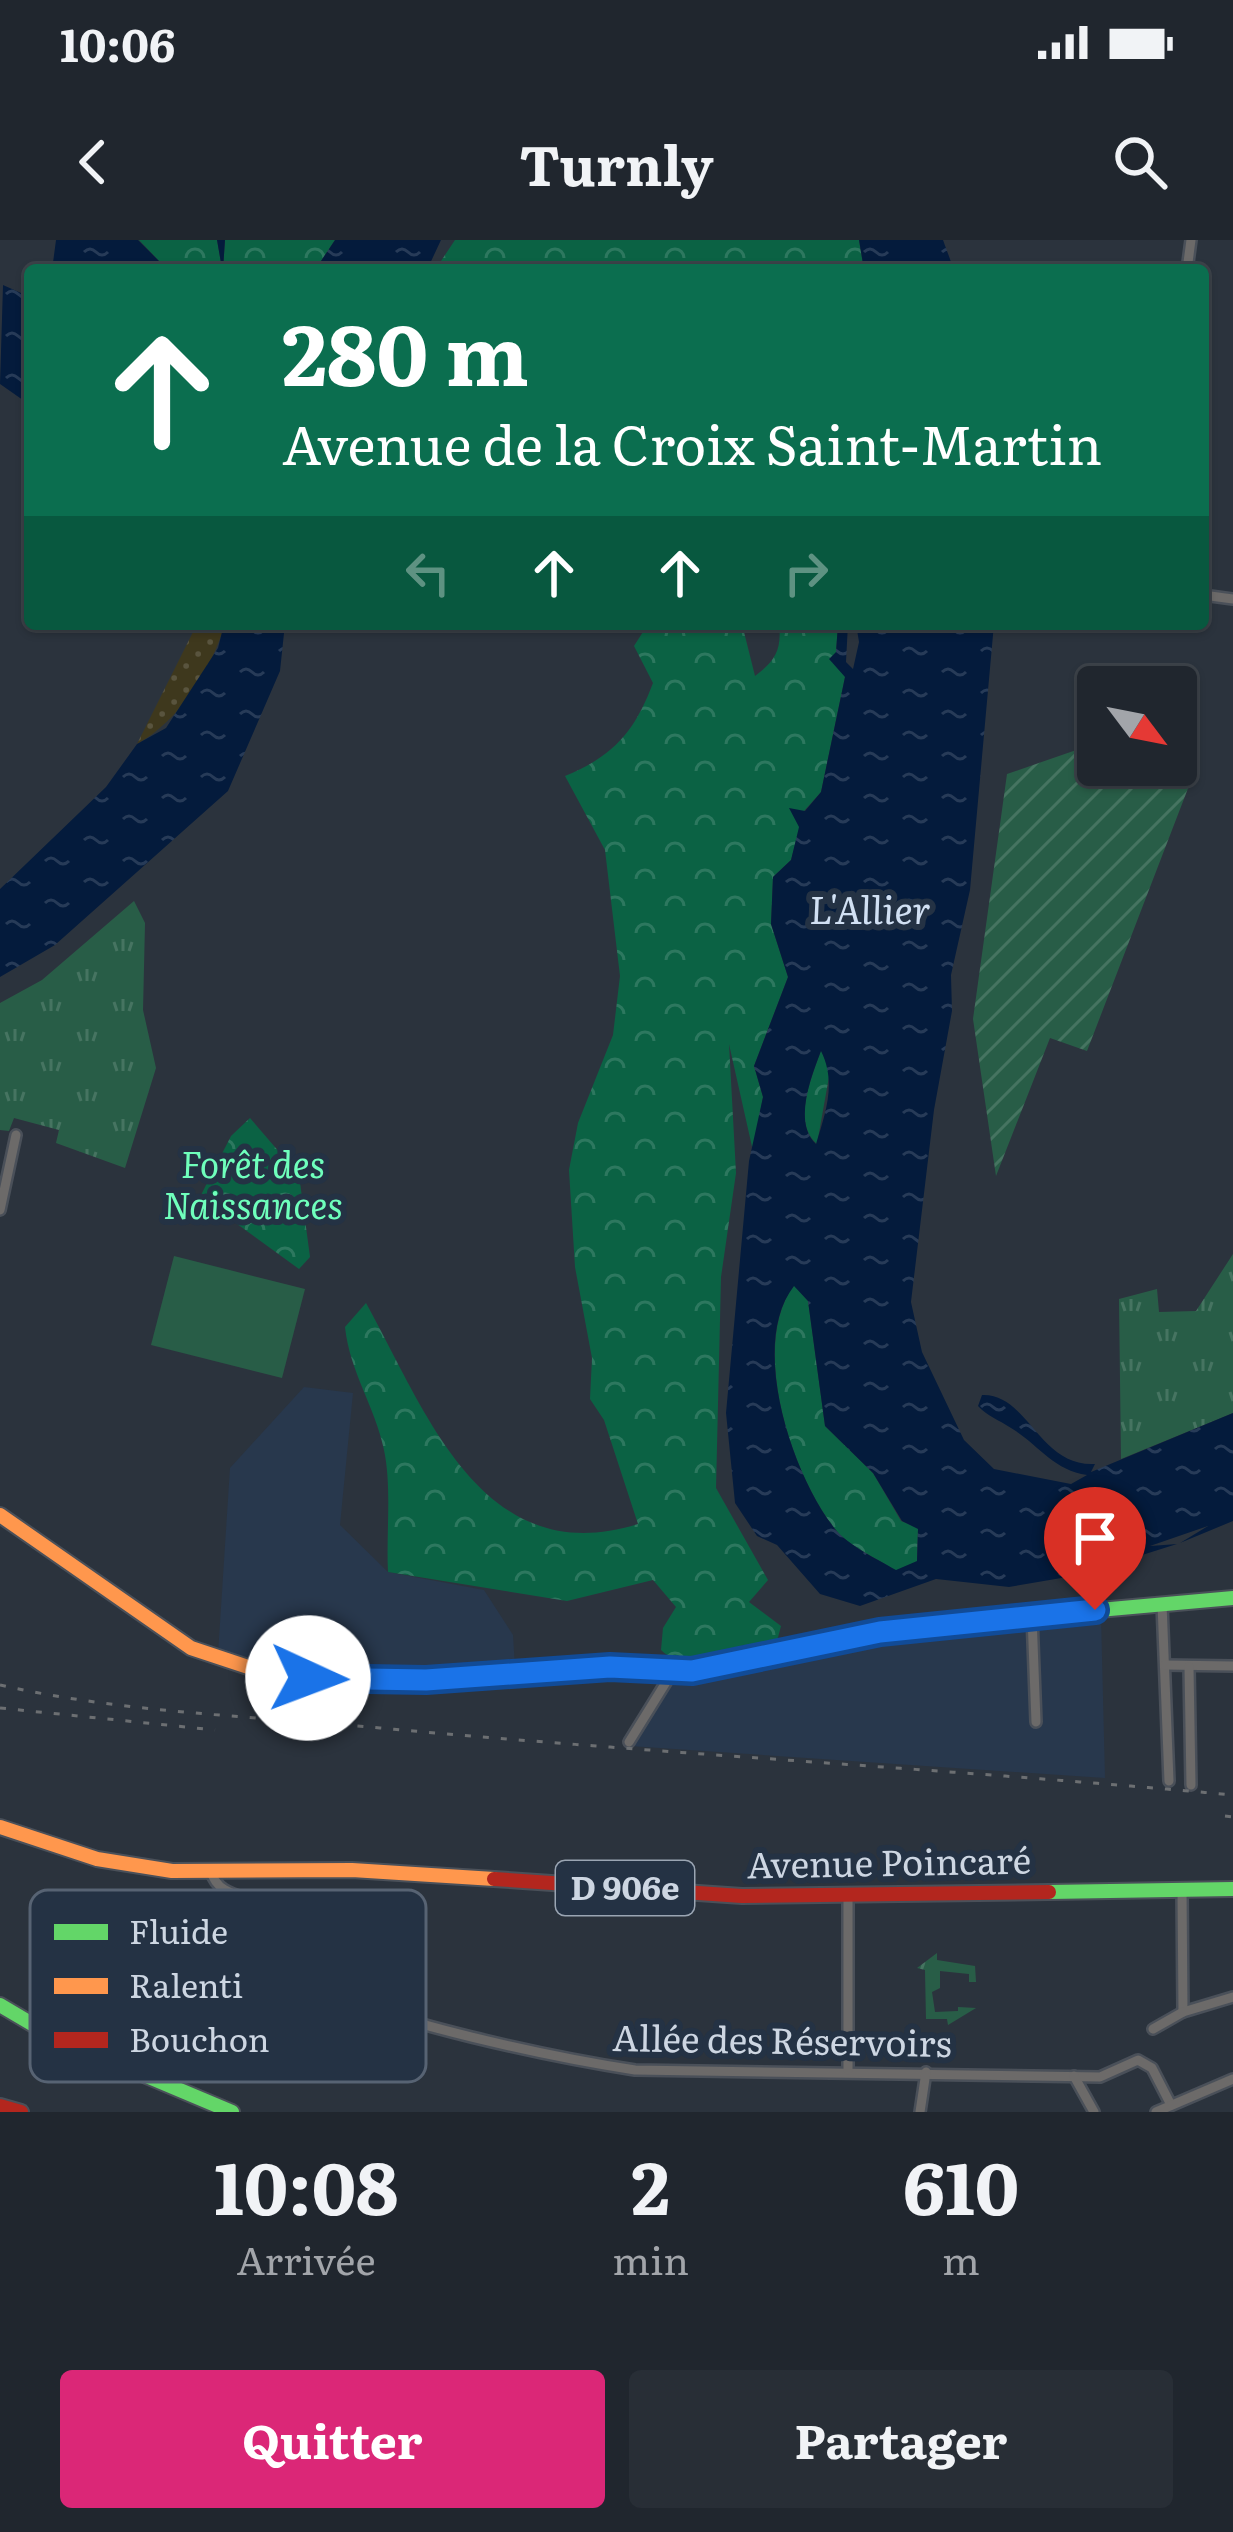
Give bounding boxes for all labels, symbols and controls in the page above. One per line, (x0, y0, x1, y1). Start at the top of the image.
text: 10:06 (60, 9, 175, 76)
text: Turnly (519, 122, 714, 203)
icon: back (60, 129, 126, 195)
icon: search (1107, 129, 1173, 195)
text: 280 m (282, 287, 529, 412)
icon: ahead (84, 312, 240, 468)
text: Avenue de la Croix Saint-Martin (282, 401, 1102, 482)
icon: left (395, 540, 461, 606)
icon: ahead (521, 540, 587, 606)
icon: ahead (647, 540, 713, 606)
icon: right (773, 540, 839, 606)
north arrow (1077, 666, 1197, 786)
map controls (1077, 666, 1197, 786)
water label: L'Allier (809, 878, 931, 936)
park label: Forêt des Naissances (163, 1136, 343, 1230)
pin (1044, 1487, 1146, 1610)
icon: arrive (1062, 1505, 1128, 1571)
position arrow (245, 1615, 371, 1741)
street label: Avenue Poincaré (746, 1832, 1032, 1889)
road number: D 906e (556, 1861, 694, 1915)
legend (30, 1890, 426, 2082)
text: Fluide (129, 1905, 228, 1954)
text: Ralenti (129, 1959, 243, 2008)
street label: Allée des Réservoirs (612, 2009, 952, 2068)
text: Bouchon (129, 2013, 270, 2062)
text: 10:08 (214, 2130, 398, 2237)
text: 2 (631, 2130, 670, 2237)
text: 610 (903, 2130, 1019, 2237)
text: Arrivée (237, 2229, 376, 2287)
text: min (612, 2229, 689, 2287)
text: m (942, 2229, 980, 2287)
button: Quitter (60, 2370, 605, 2508)
button: Partager (629, 2370, 1173, 2508)

